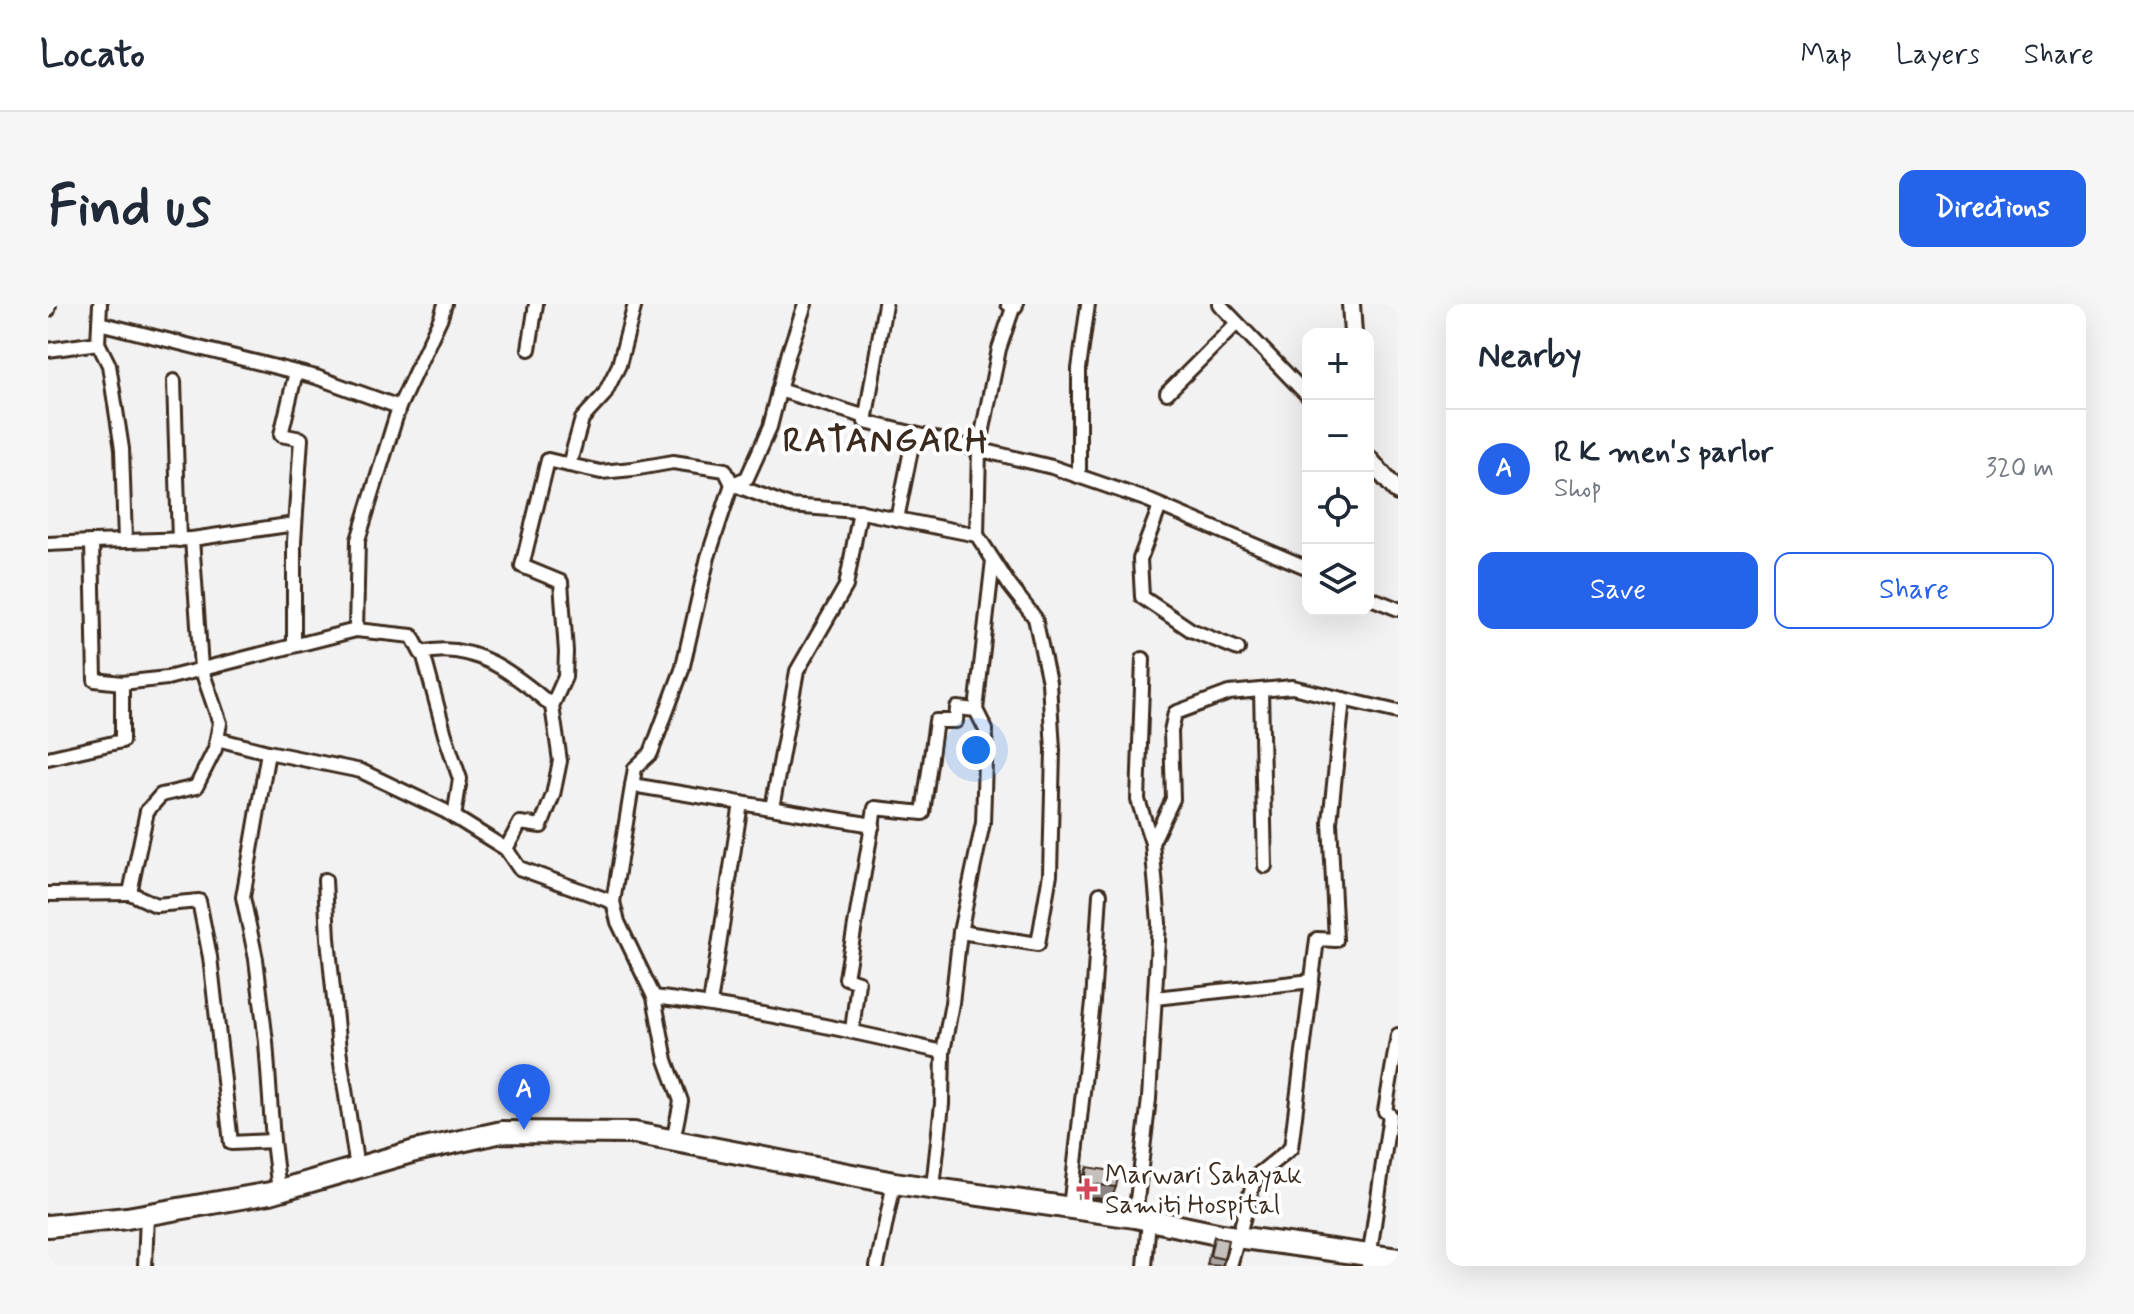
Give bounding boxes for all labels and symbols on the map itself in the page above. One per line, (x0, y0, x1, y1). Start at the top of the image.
district label: RATANGARH (783, 419, 989, 464)
your location (956, 730, 996, 770)
pin: A (498, 1064, 550, 1130)
place label: Marwari Sahayak Samiti Hospital (1105, 1159, 1302, 1223)
marker: Marwari Sahayak Samiti Hospital (1076, 1178, 1098, 1200)

